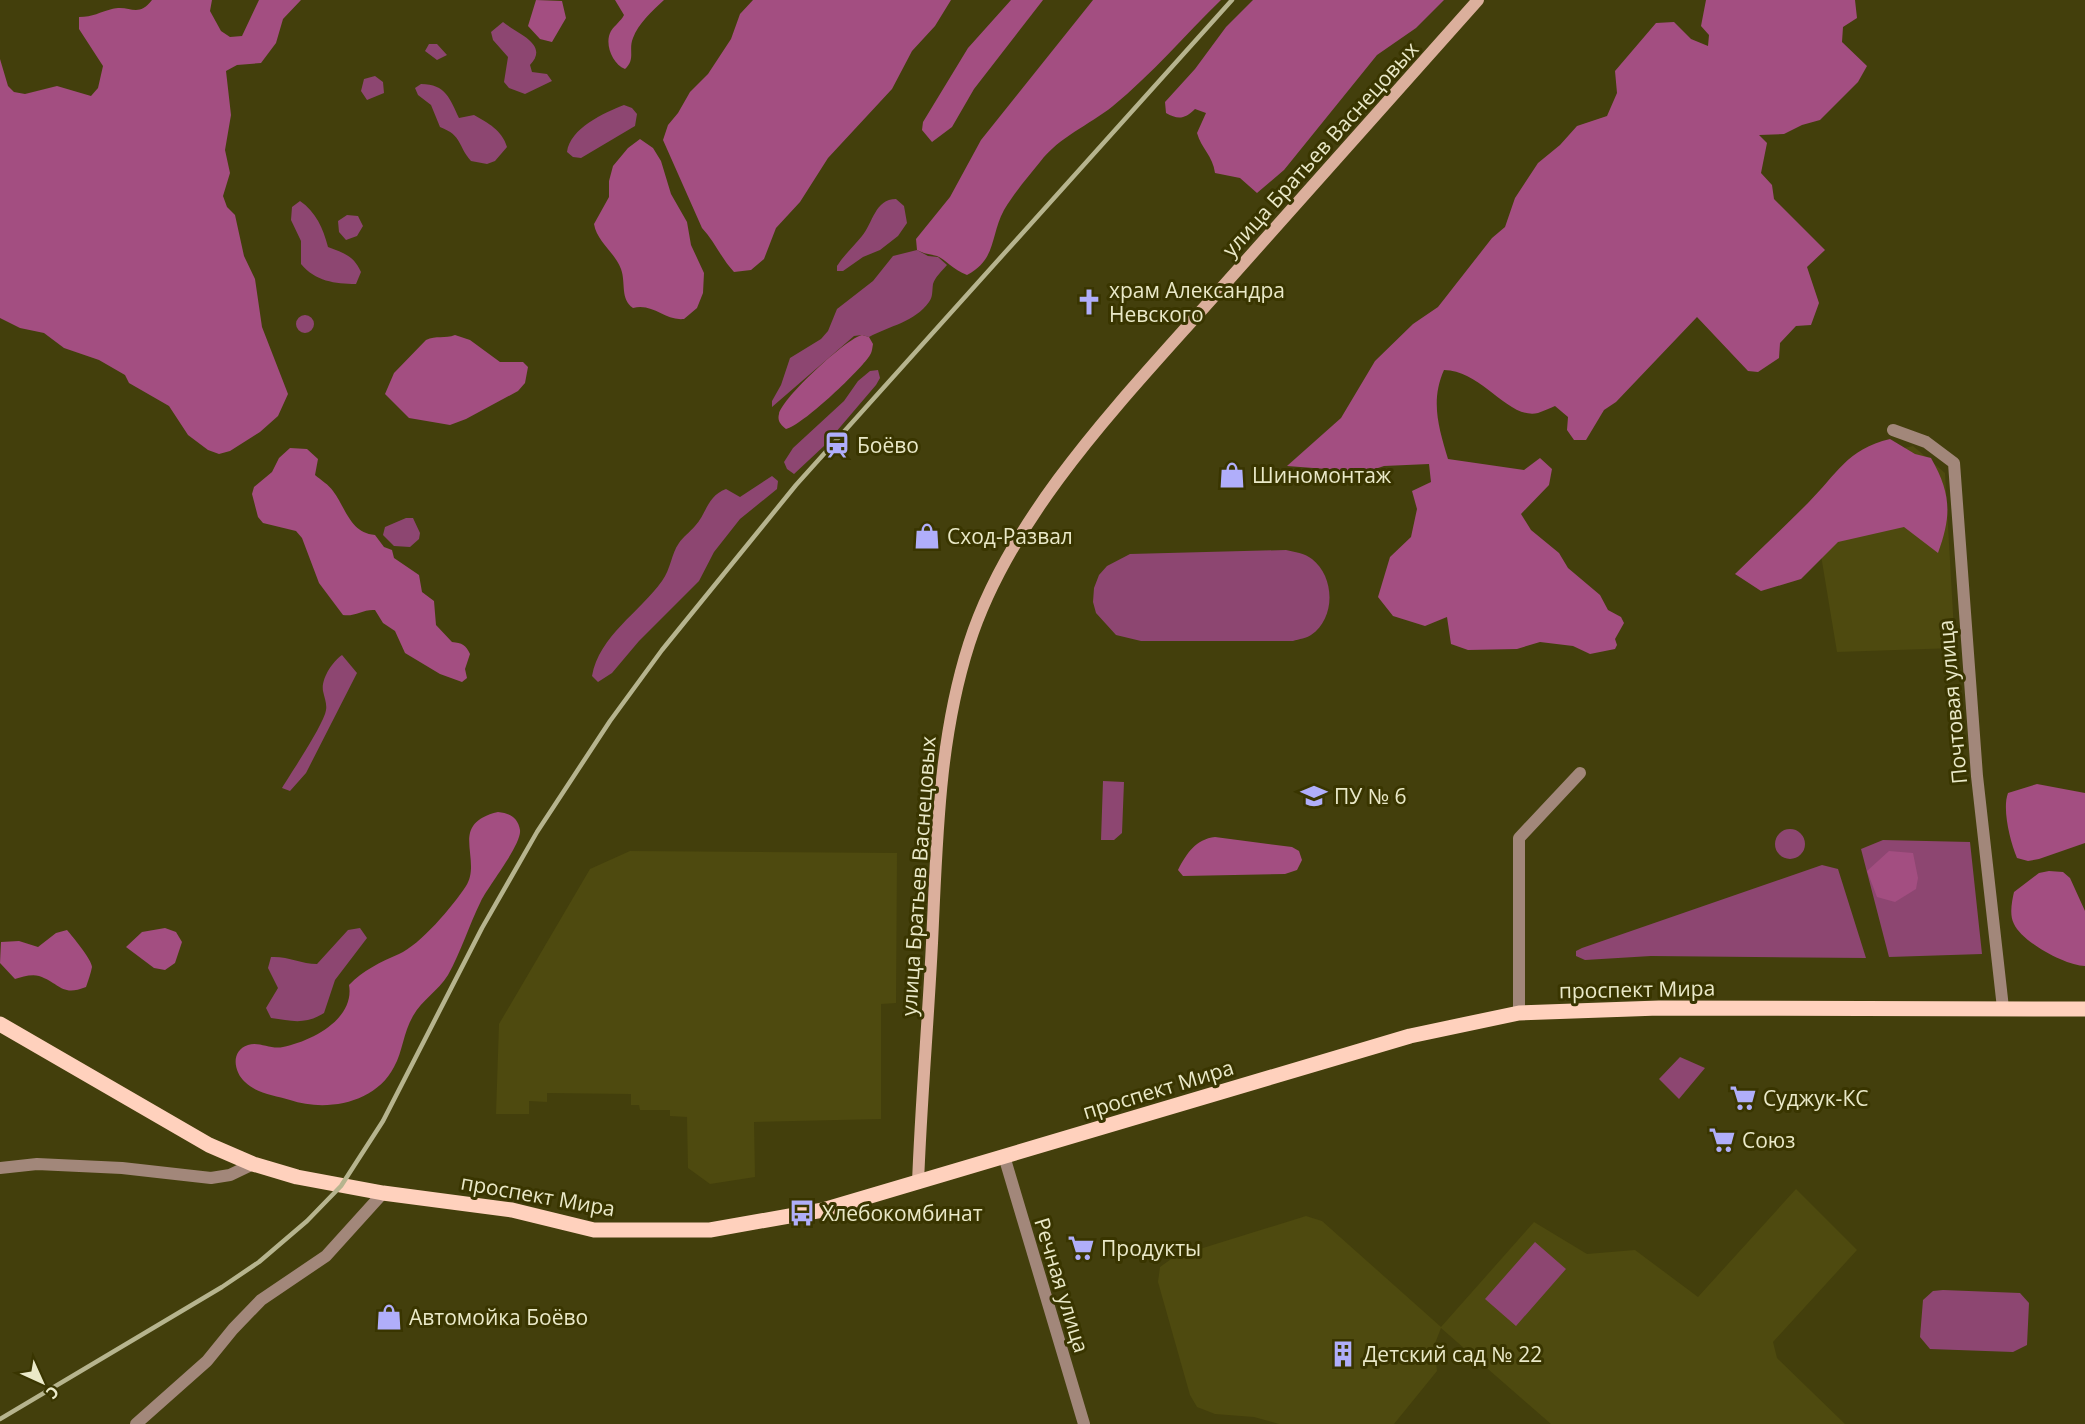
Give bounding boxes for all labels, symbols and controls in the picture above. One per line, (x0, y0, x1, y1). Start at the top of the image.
street label: улица Братьев Васнецовых (1216, 35, 1424, 263)
place label: храм Александра Невского (1109, 276, 1285, 328)
church icon: храм Александра Невского (1074, 287, 1104, 317)
station icon: Боёво (822, 430, 852, 460)
place label: Боёво (857, 431, 919, 459)
shop icon: Шиномонтаж (1217, 460, 1247, 490)
place label: Шиномонтаж (1252, 461, 1392, 489)
shop icon: Сход-Развал (912, 521, 942, 551)
place label: Сход-Развал (947, 522, 1073, 550)
street label: Почтовая улица (1931, 619, 1973, 785)
street label: улица Братьев Васнецовых (894, 735, 942, 1017)
school or university icon: ПУ № 6 (1299, 781, 1329, 811)
place label: ПУ № 6 (1334, 782, 1407, 810)
street label: проспект Мира (1559, 974, 1715, 1004)
street label: проспект Мира (1079, 1053, 1237, 1125)
supermarket icon: Суджук-КС (1728, 1083, 1758, 1113)
place label: Суджук-КС (1763, 1084, 1868, 1112)
supermarket icon: Союз (1707, 1125, 1737, 1155)
place label: Союз (1742, 1126, 1795, 1154)
street label: проспект Мира (459, 1168, 617, 1222)
bus stop icon: Хлебокомбинат (787, 1198, 817, 1228)
place label: Хлебокомбинат (822, 1199, 983, 1227)
street label: Речная улица (1028, 1214, 1096, 1356)
supermarket icon: Продукты (1066, 1233, 1096, 1263)
place label: Продукты (1101, 1234, 1201, 1262)
shop icon: Автомойка Боёво (374, 1302, 404, 1332)
place label: Автомойка Боёво (409, 1303, 588, 1331)
building icon: Детский сад № 22 (1328, 1339, 1358, 1369)
place label: Детский сад № 22 (1363, 1340, 1542, 1368)
north arrow (12, 1352, 72, 1412)
text: С (41, 1381, 64, 1404)

